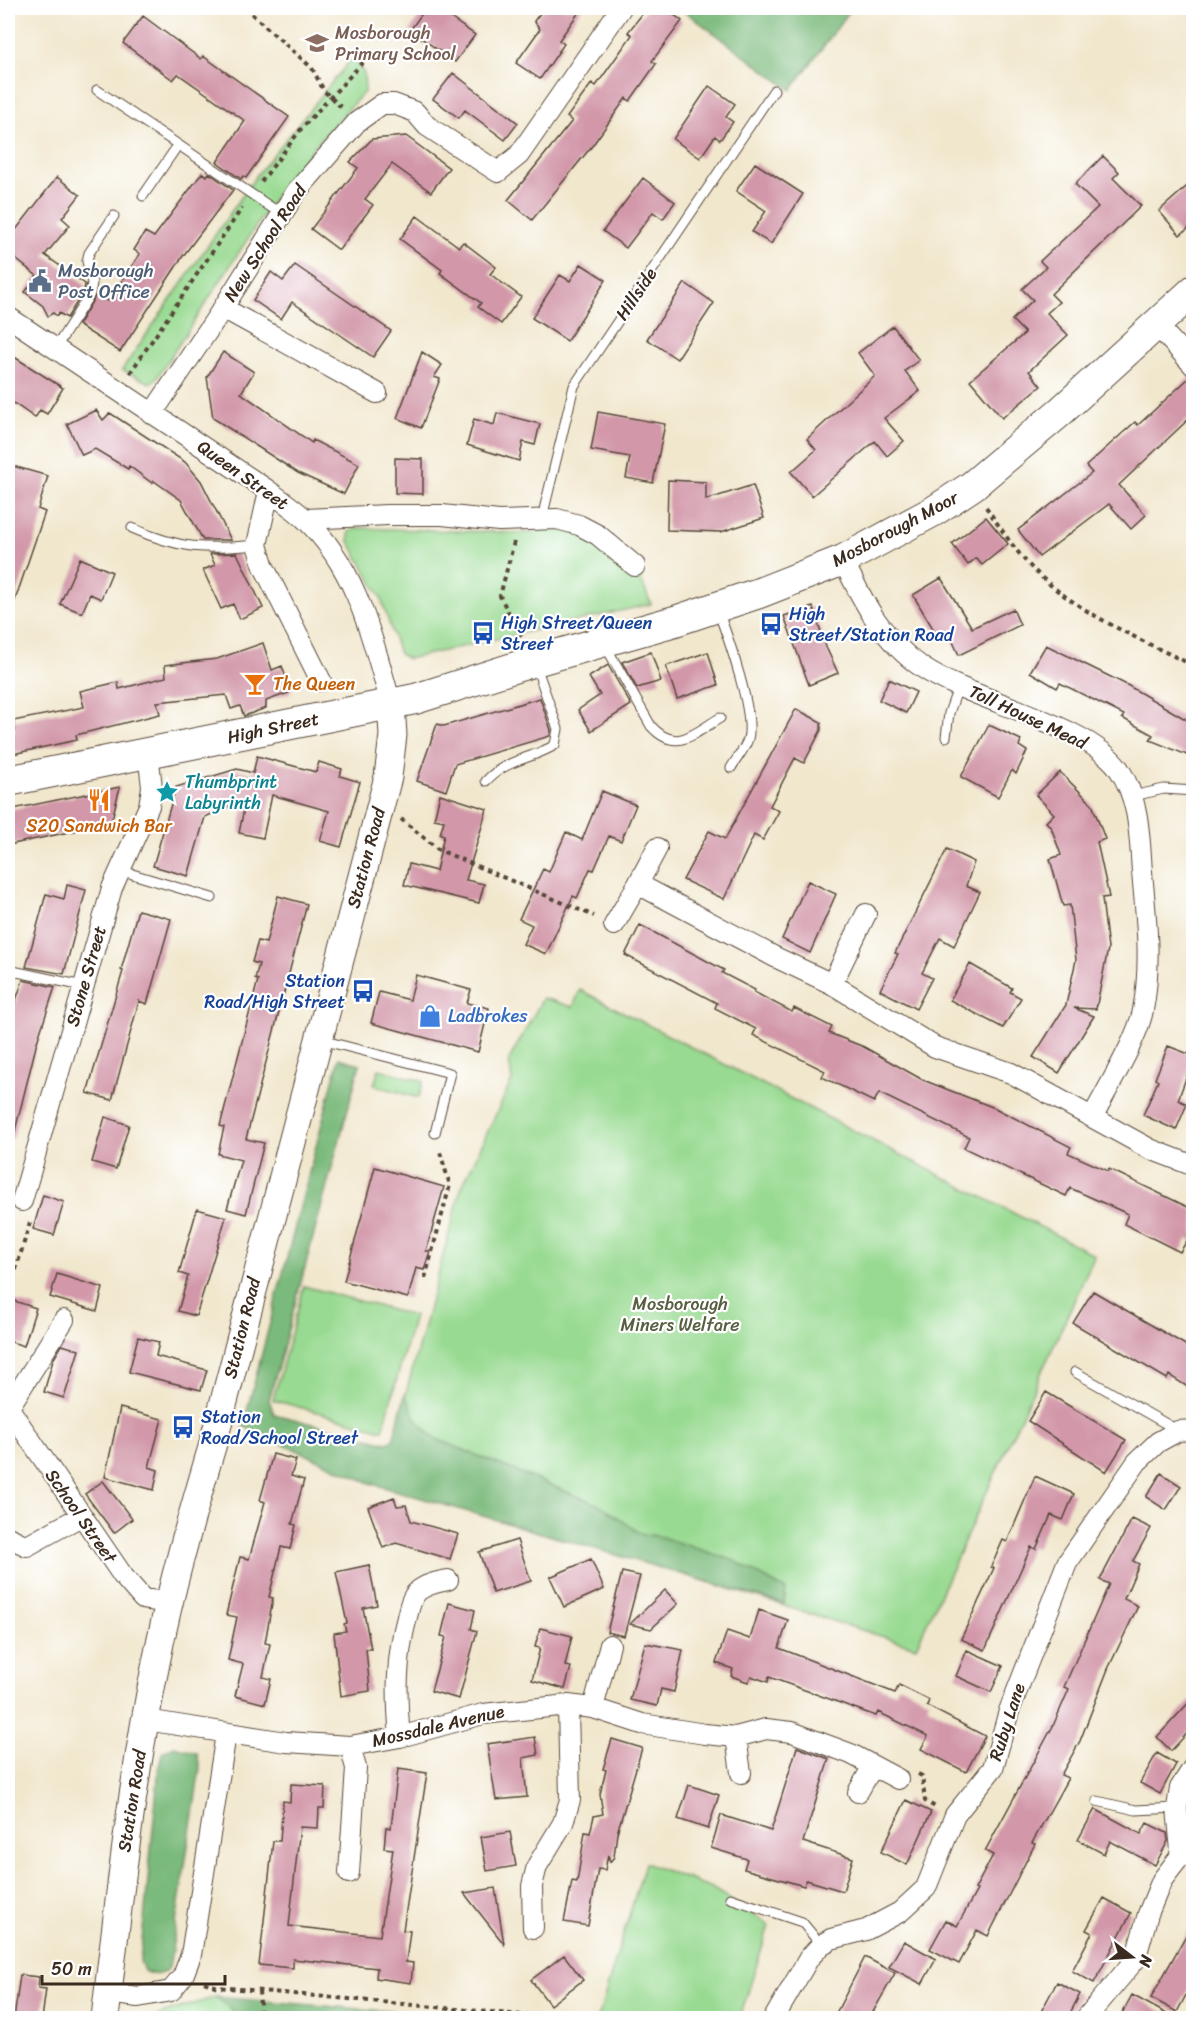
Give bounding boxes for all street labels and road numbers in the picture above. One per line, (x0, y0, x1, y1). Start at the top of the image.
street label: New School Road (215, 176, 316, 308)
street label: Hillside (606, 261, 666, 327)
street label: Queen Street (190, 431, 296, 519)
street label: Mosborough Moor (826, 481, 966, 576)
street label: Toll House Mead (963, 676, 1094, 759)
street label: High Street (224, 703, 322, 753)
street label: Station Road (337, 803, 395, 912)
street label: Stone Street (56, 922, 116, 1030)
street label: Station Road (214, 1273, 270, 1382)
street label: School Street (36, 1462, 126, 1571)
street label: Ruby Lane (979, 1679, 1035, 1765)
street label: Mossdale Avenue (369, 1695, 508, 1757)
street label: Station Road (108, 1746, 156, 1854)

